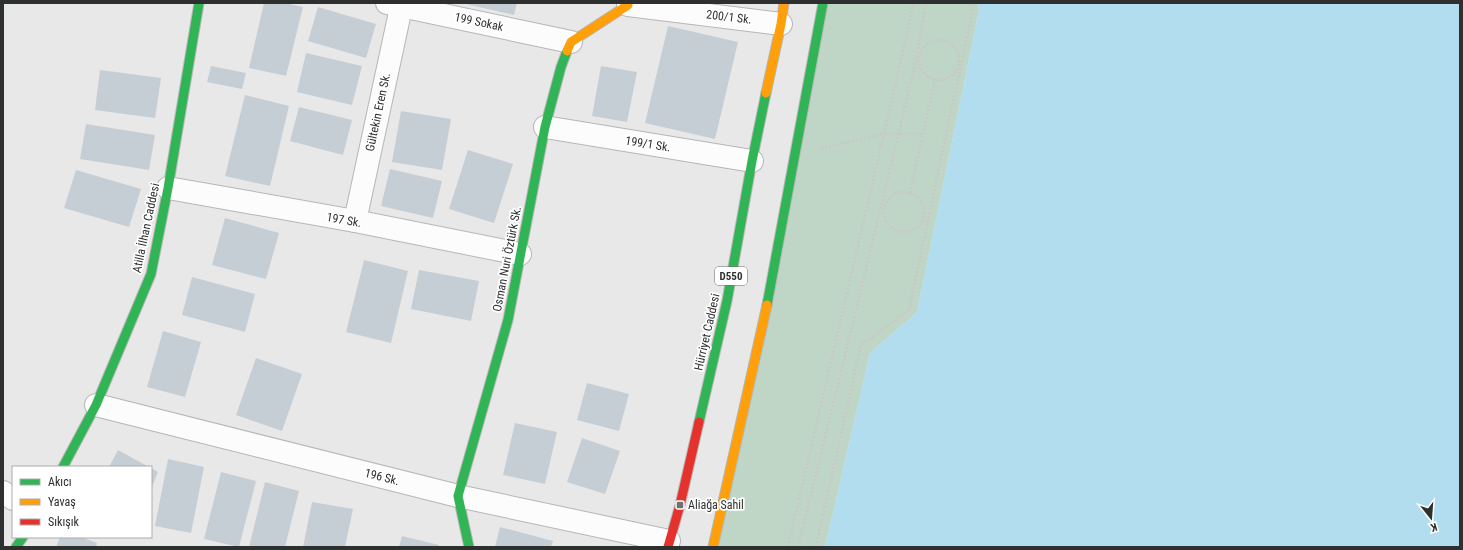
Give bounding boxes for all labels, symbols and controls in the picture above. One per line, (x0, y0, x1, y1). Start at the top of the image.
street label: 200/1 Sk. (705, 7, 753, 27)
street label: 199 Sokak (453, 10, 505, 34)
street label: Gültekin Eren Sk. (363, 71, 393, 153)
street label: 199/1 Sk. (624, 134, 672, 154)
street label: Atilla İlhan Caddesi (129, 182, 162, 274)
street label: Osman Nuri Öztürk Sk. (489, 205, 524, 313)
street label: 197 Sk. (325, 210, 363, 230)
road number: D550 (715, 267, 747, 285)
street label: Hürriyet Caddesi (691, 292, 723, 372)
legend (12, 466, 152, 538)
street label: 196 Sk. (363, 466, 401, 488)
text: Akıcı (48, 475, 72, 489)
text: Yavaş (48, 495, 76, 509)
place label: Aliağa Sahil (688, 498, 744, 512)
north arrow (1411, 498, 1451, 538)
marker: Aliağa Sahil (675, 500, 685, 510)
text: Sıkışık (48, 515, 80, 529)
text: K (1428, 520, 1439, 534)

